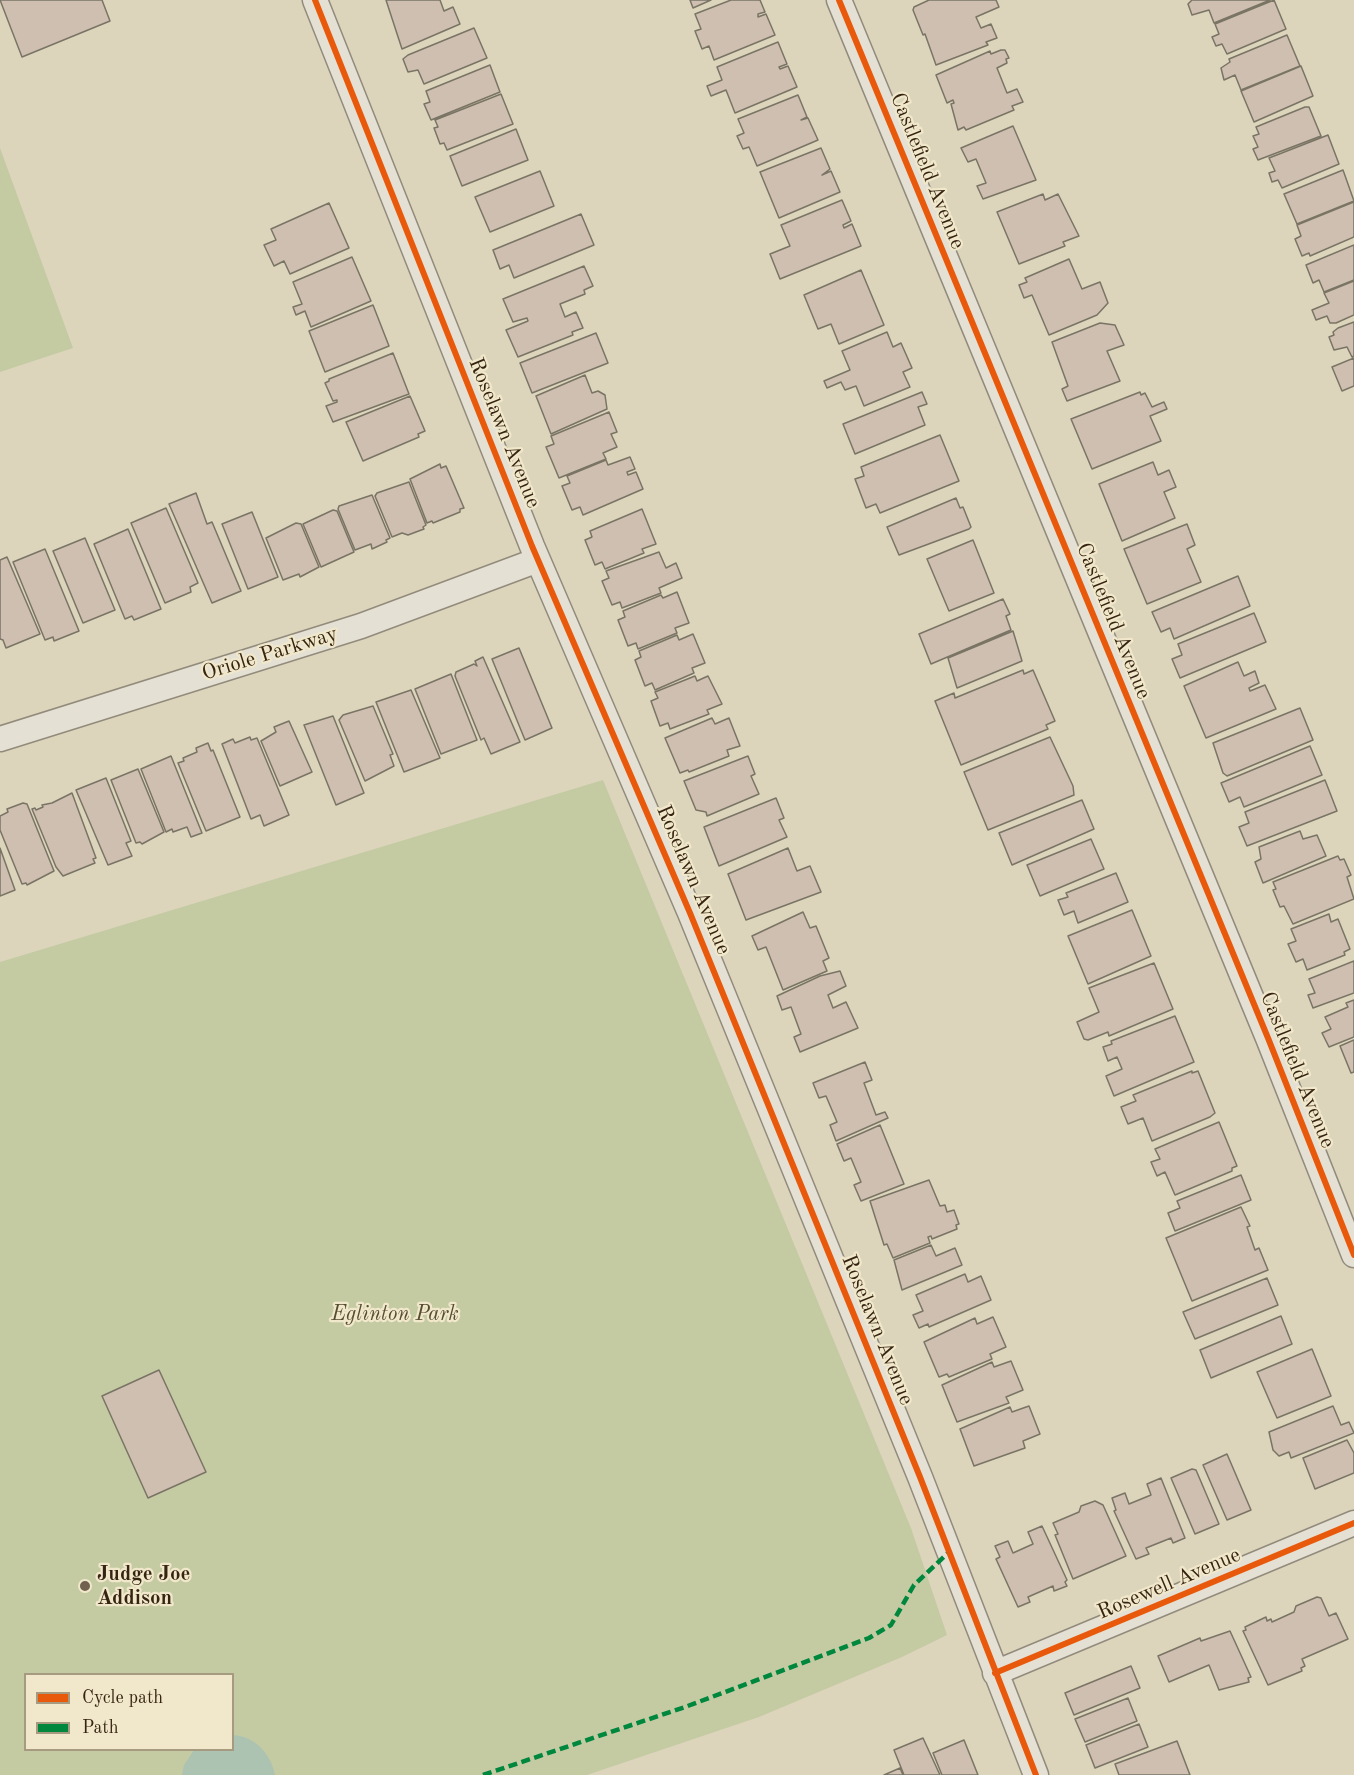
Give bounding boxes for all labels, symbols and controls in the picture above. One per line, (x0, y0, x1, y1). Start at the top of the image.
street label: Castlefield Avenue (884, 89, 970, 253)
street label: Roselawn Avenue (462, 354, 546, 512)
street label: Castlefield Avenue (1070, 539, 1156, 703)
street label: Oriole Parkway (199, 621, 341, 687)
street label: Roselawn Avenue (650, 801, 736, 959)
street label: Castlefield Avenue (1254, 988, 1340, 1152)
street label: Roselawn Avenue (835, 1251, 919, 1409)
park label: Eglinton Park (331, 1301, 459, 1327)
street label: Rosewell Avenue (1094, 1542, 1244, 1626)
place label: Judge Joe Addison (97, 1561, 190, 1611)
marker: Judge Joe Addison (78, 1579, 92, 1593)
legend (24, 1673, 234, 1751)
text: Cycle path (82, 1689, 163, 1707)
text: Path (82, 1719, 118, 1737)

